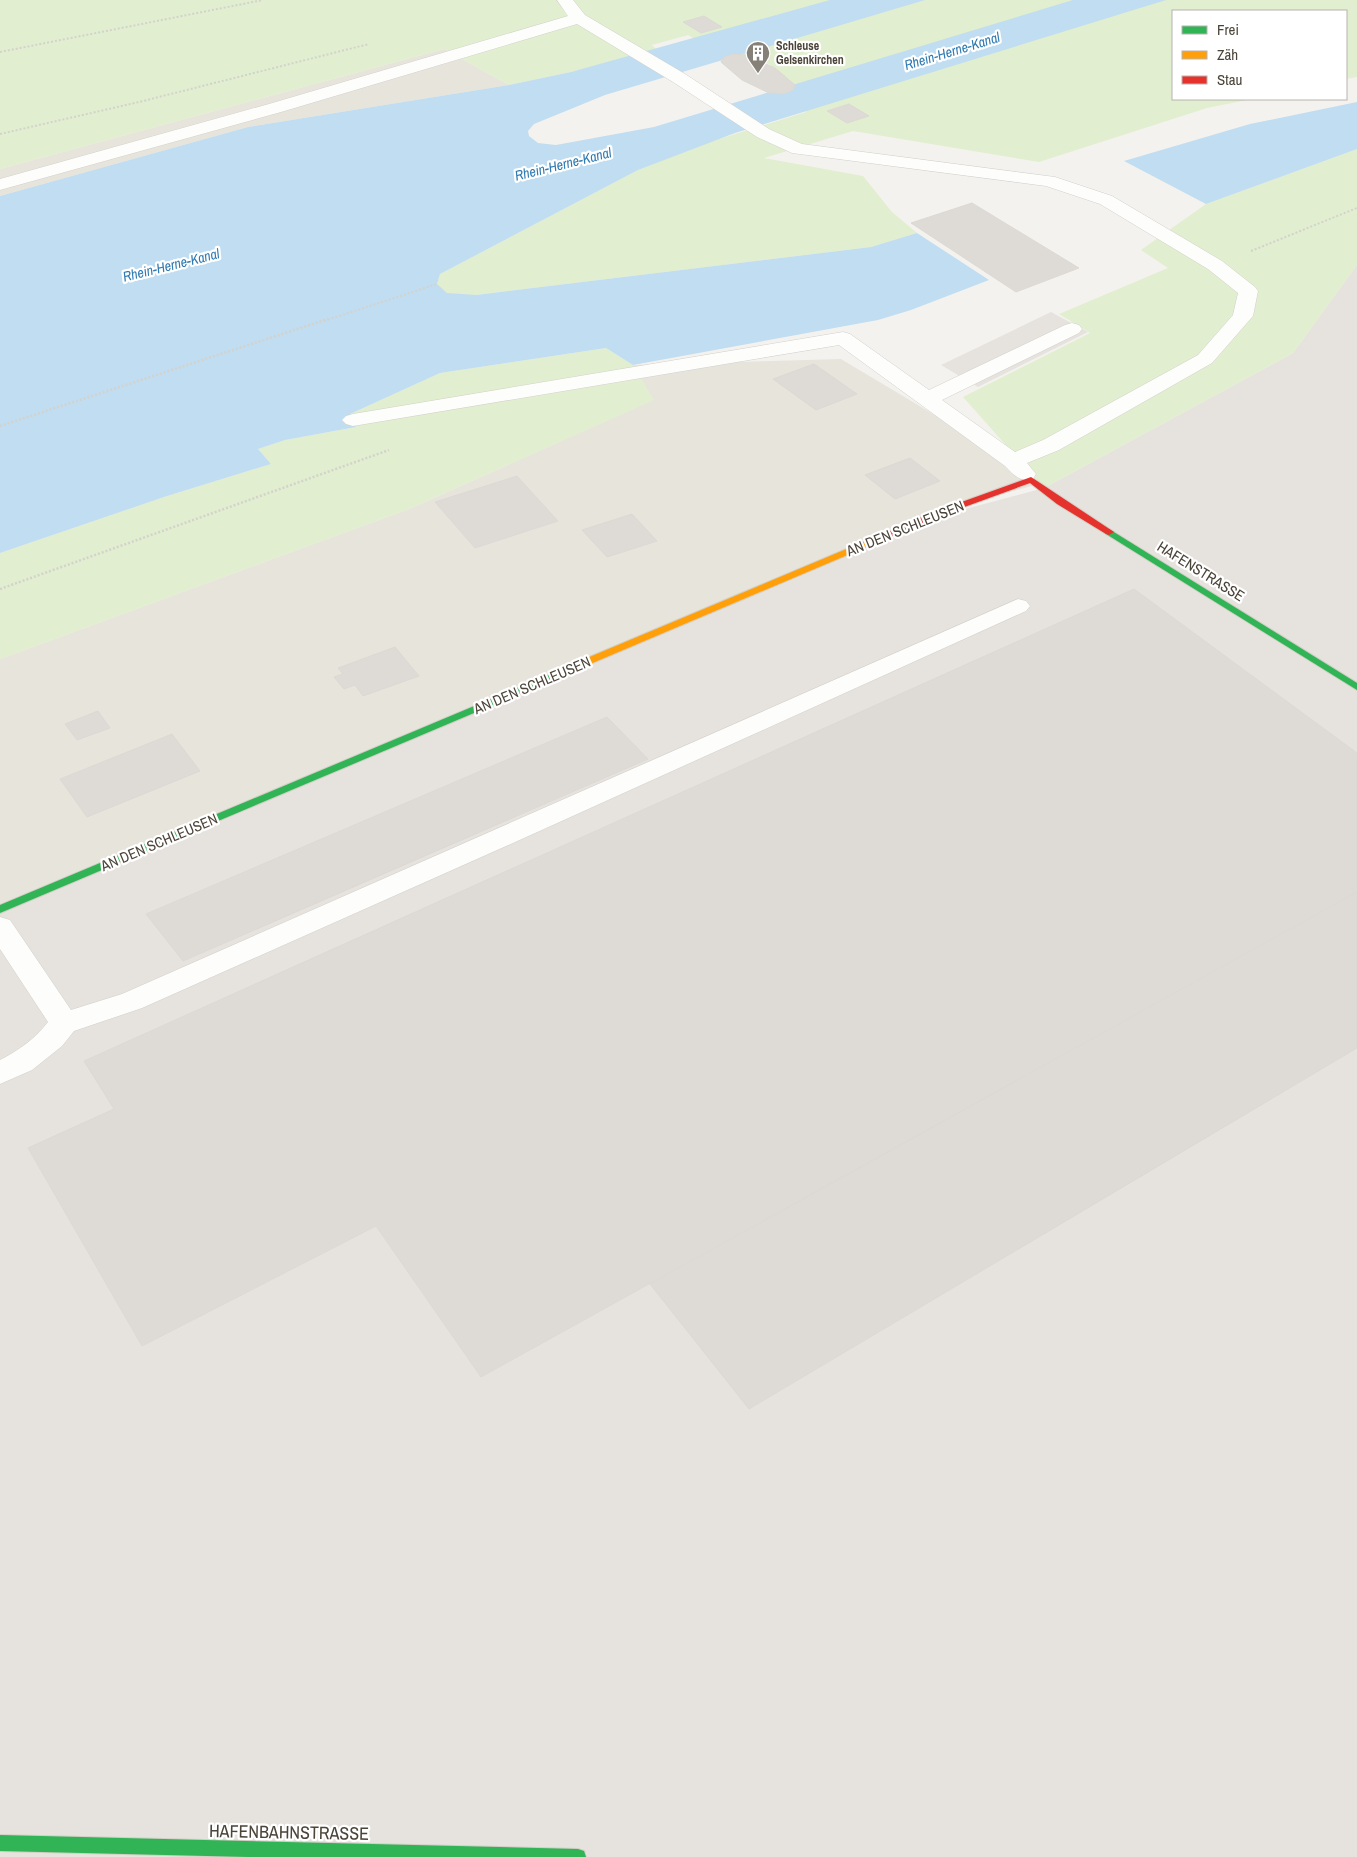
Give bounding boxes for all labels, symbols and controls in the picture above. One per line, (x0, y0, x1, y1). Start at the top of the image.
legend (1172, 10, 1347, 100)
text: Frei (1217, 19, 1239, 40)
water label: Rhein-Herne-Kanal (902, 28, 1002, 74)
place label: Schleuse Gelsenkirchen (776, 38, 844, 68)
building icon: Schleuse Gelsenkirchen (745, 40, 771, 74)
text: Zäh (1217, 44, 1238, 65)
text: Stau (1217, 69, 1242, 90)
water label: Rhein-Herne-Kanal (513, 143, 614, 185)
water label: Rhein-Herne-Kanal (121, 244, 222, 286)
street label: AN DEN SCHLEUSEN (842, 495, 967, 562)
street label: HAFENSTRASSE (1153, 536, 1249, 606)
street label: AN DEN SCHLEUSEN (469, 651, 594, 719)
street label: AN DEN SCHLEUSEN (96, 808, 221, 876)
street label: HAFENBAHNSTRASSE (209, 1818, 369, 1846)

